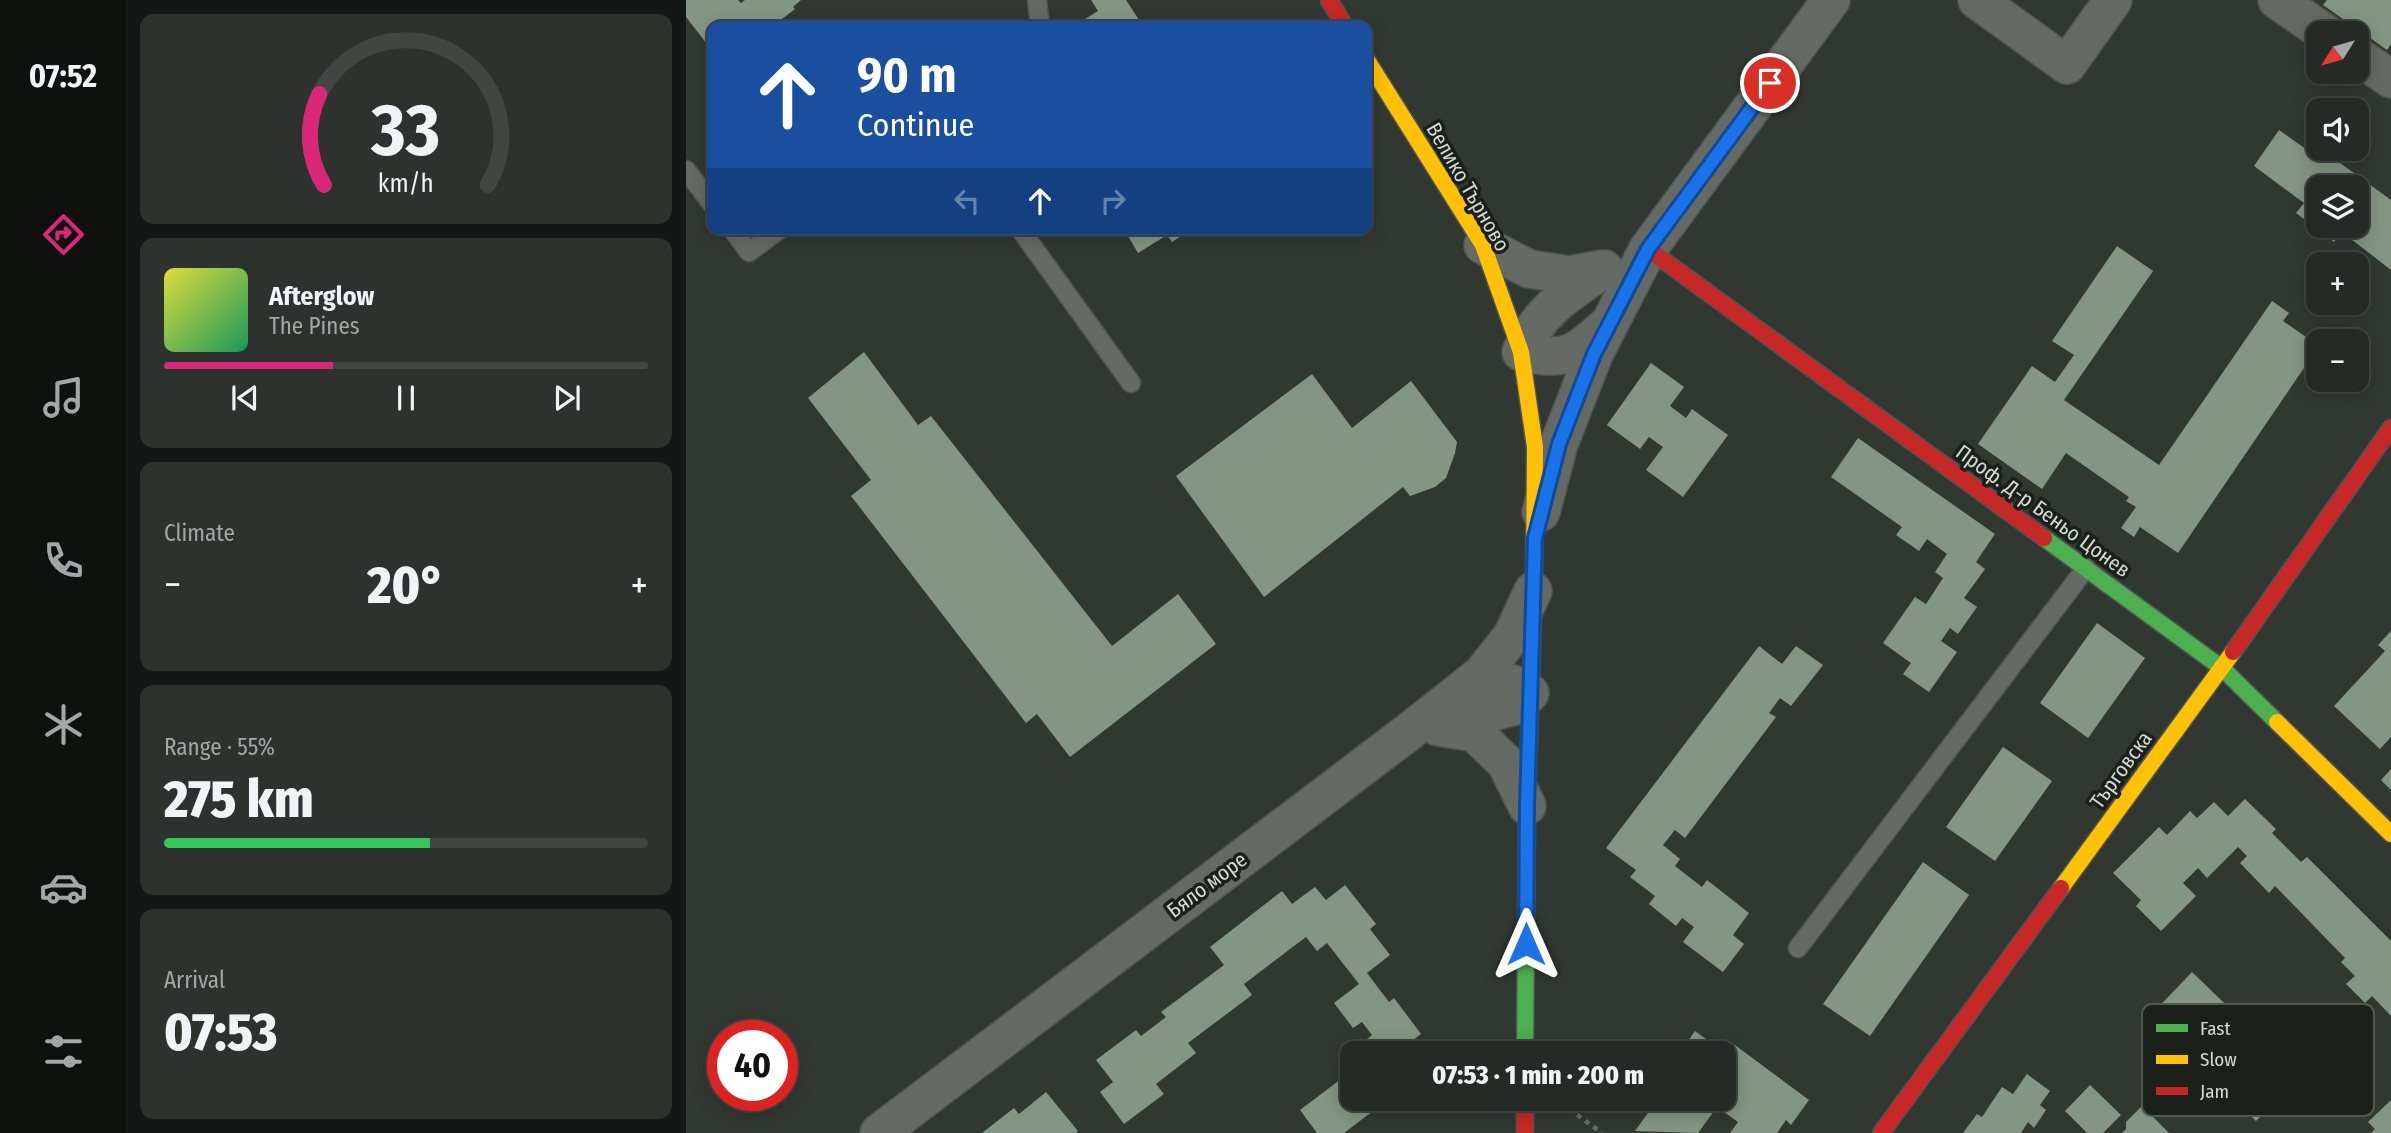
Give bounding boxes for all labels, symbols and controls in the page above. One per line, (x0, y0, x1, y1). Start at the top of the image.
north arrow (2306, 21, 2370, 84)
map controls (2306, 21, 2369, 392)
text: 90 m (857, 46, 957, 105)
icon: ahead (742, 49, 833, 140)
pin (1740, 53, 1800, 113)
text: 07:52 (29, 57, 97, 95)
icon: arrive (1751, 64, 1789, 102)
text: 33 (371, 87, 440, 174)
button: sound (2306, 98, 2369, 161)
text: Continue (857, 106, 974, 144)
street label: Велико Търново (1421, 118, 1515, 256)
text: km/h (378, 169, 434, 199)
button: layers (2306, 175, 2369, 238)
icon: left (948, 182, 986, 220)
icon: ahead (1021, 182, 1059, 220)
icon: right (1094, 182, 1132, 220)
icon: directions (39, 210, 88, 259)
button: + (2306, 252, 2369, 315)
text: Afterglow (269, 281, 374, 312)
text: The Pines (269, 312, 360, 340)
button: − (2306, 329, 2369, 392)
icon: music (39, 373, 88, 422)
icon: previous (226, 379, 264, 417)
icon: pause (387, 379, 425, 417)
icon: next (548, 379, 586, 417)
street label: Проф. Д-р Беньо Цонев (1951, 439, 2135, 583)
text: Climate (164, 519, 235, 547)
icon: phone (39, 536, 88, 585)
text: 20° (367, 554, 445, 617)
text: − (164, 562, 181, 608)
text: + (631, 562, 648, 608)
icon: climate (39, 700, 88, 749)
street label: Търговска (2084, 726, 2158, 814)
text: Range · 55% (164, 733, 275, 761)
text: 275 km (164, 768, 313, 831)
street label: Бяло море (1162, 846, 1252, 924)
icon: car (39, 863, 88, 912)
position arrow (1489, 907, 1563, 981)
text: Arrival (164, 966, 225, 994)
text: 07:53 (164, 1001, 277, 1064)
legend (2142, 1004, 2374, 1116)
text: Fast (2200, 1017, 2231, 1040)
speed limit sign: 40 (707, 1020, 798, 1111)
icon: filters (39, 1027, 88, 1076)
text: Slow (2200, 1048, 2237, 1071)
text: 07:53 · 1 min · 200 m (1432, 1060, 1644, 1091)
text: Jam (2200, 1080, 2229, 1103)

